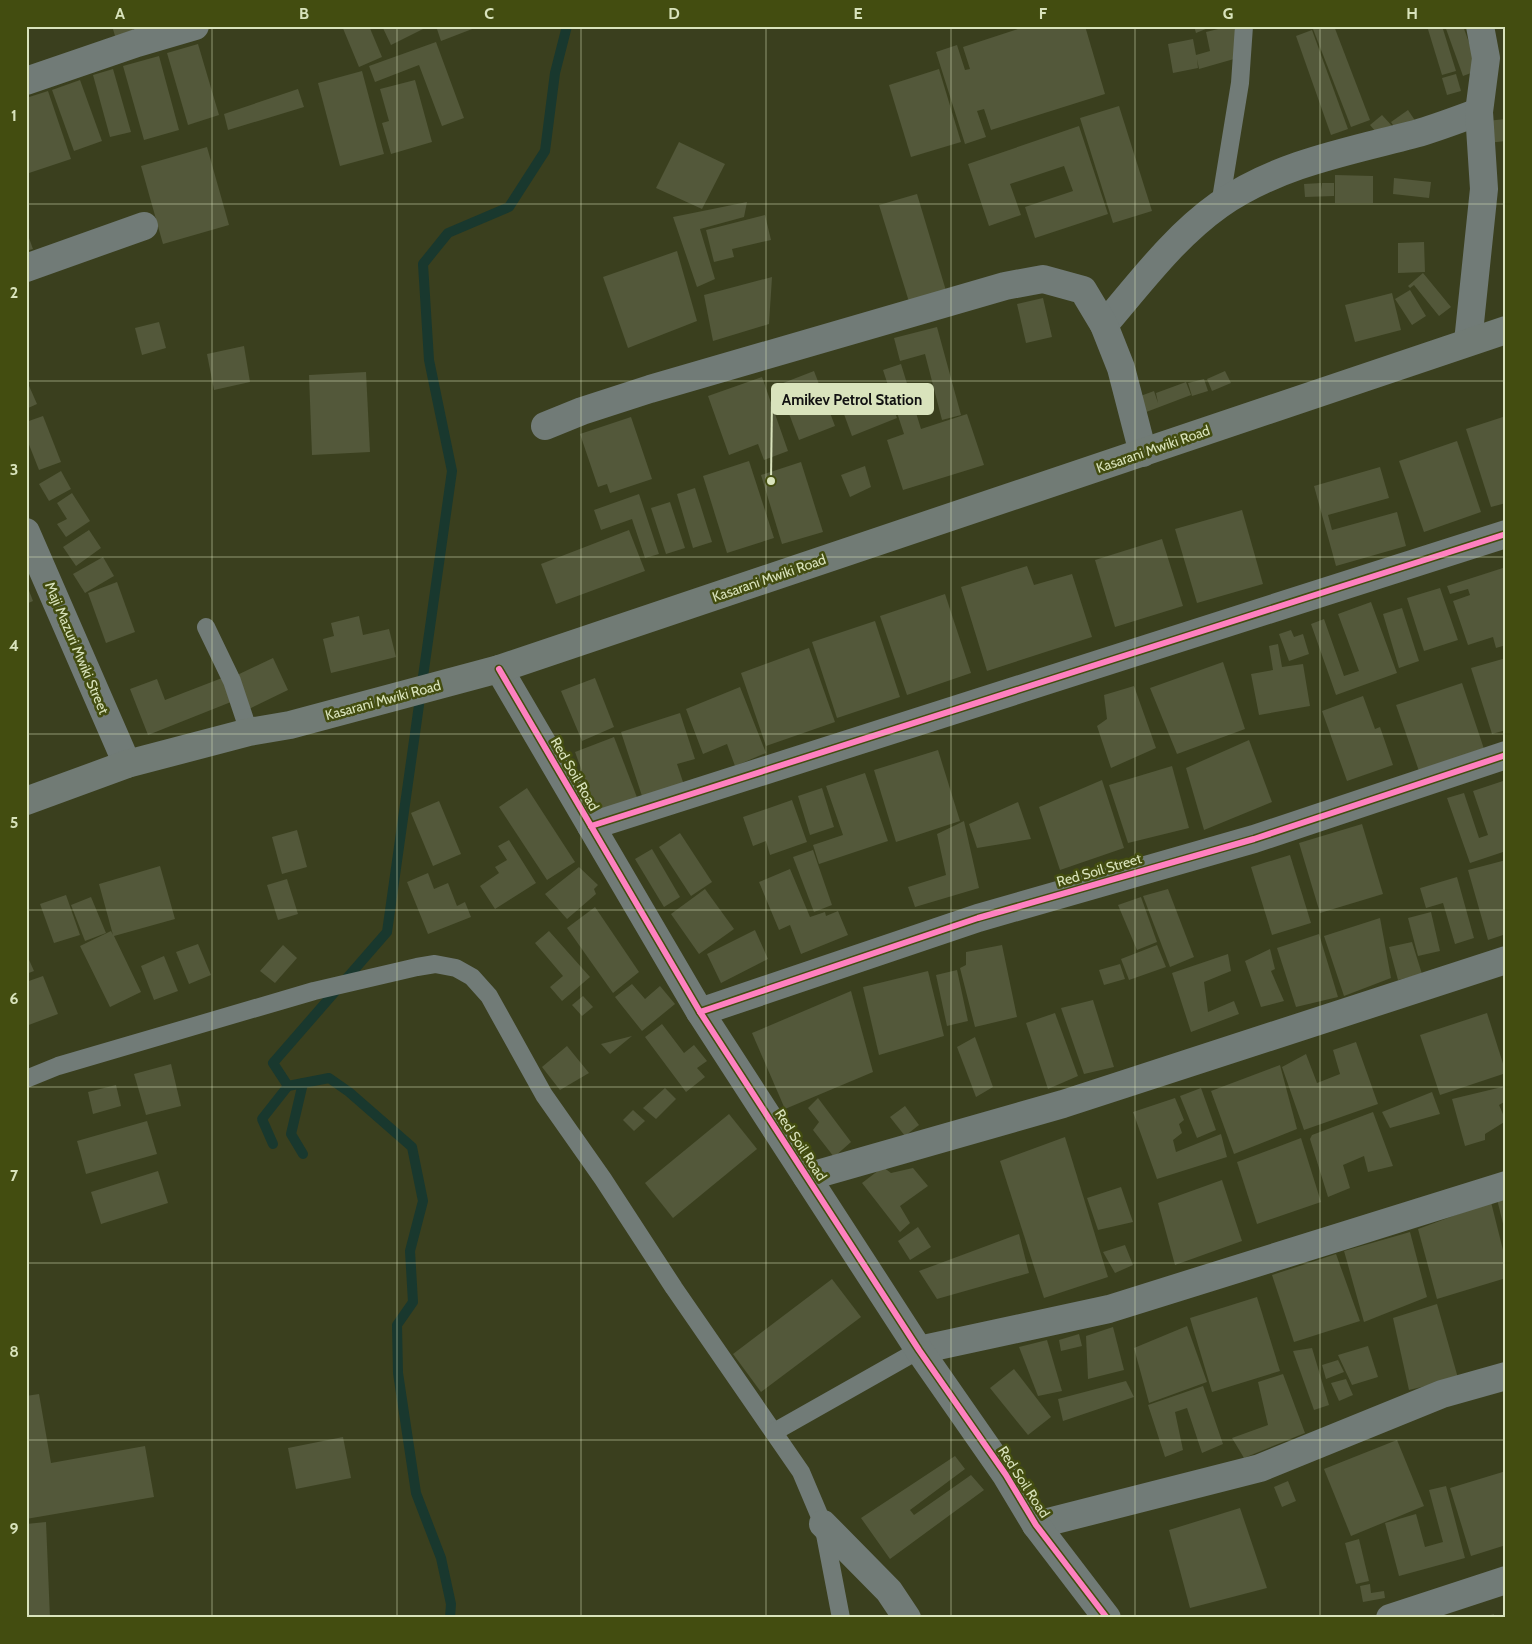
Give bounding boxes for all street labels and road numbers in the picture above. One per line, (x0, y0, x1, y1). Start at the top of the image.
street label: Kasarani Mwiki Road (1094, 421, 1212, 477)
street label: Kasarani Mwiki Road (710, 550, 828, 606)
street label: Maji Mazuri Mwiki Street (41, 579, 113, 717)
street label: Kasarani Mwiki Road (323, 676, 443, 724)
street label: Red Soil Road (547, 734, 603, 814)
street label: Red Soil Street (1054, 849, 1144, 891)
street label: Red Soil Road (771, 1106, 831, 1184)
street label: Red Soil Road (994, 1443, 1054, 1521)

